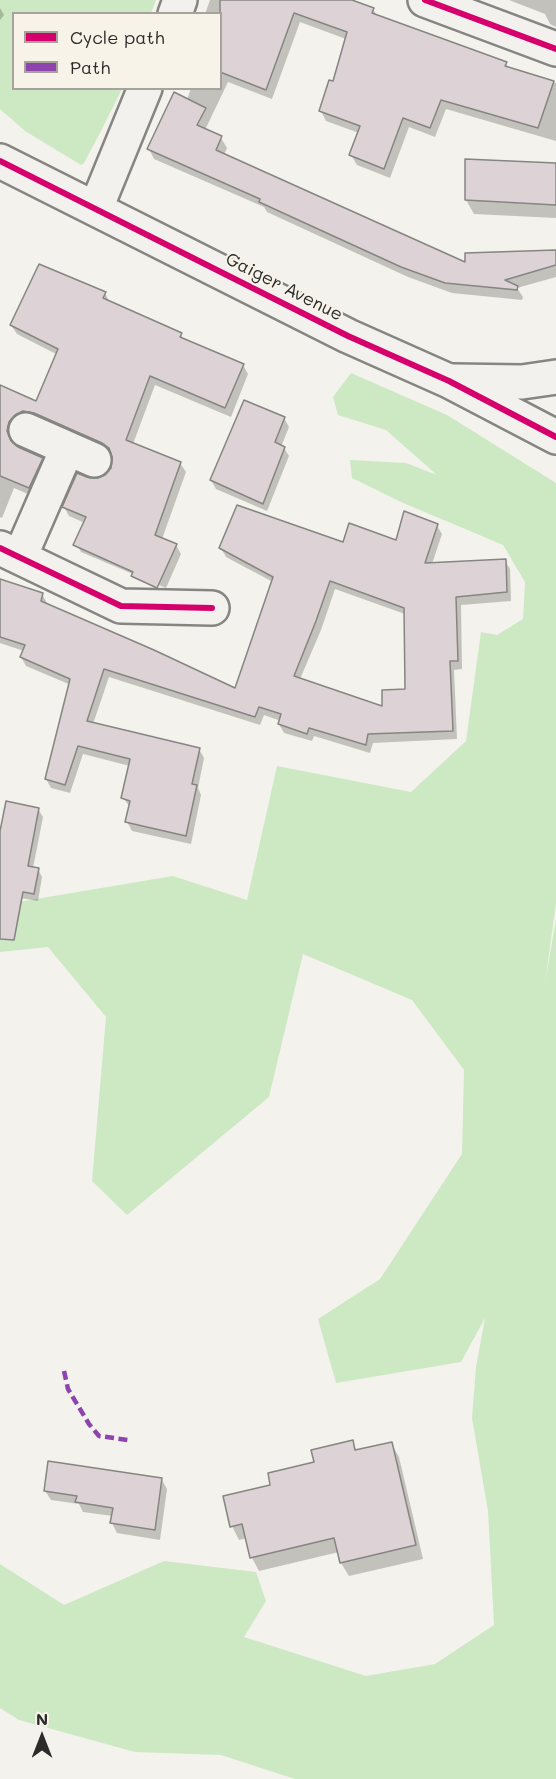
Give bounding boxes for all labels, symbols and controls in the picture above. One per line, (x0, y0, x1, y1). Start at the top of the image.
legend (12, 12, 222, 90)
text: Cycle path (70, 25, 165, 49)
text: Path (70, 55, 110, 79)
street label: Gaiger Avenue (222, 248, 346, 326)
north arrow (12, 1707, 72, 1767)
text: N (36, 1708, 48, 1729)

